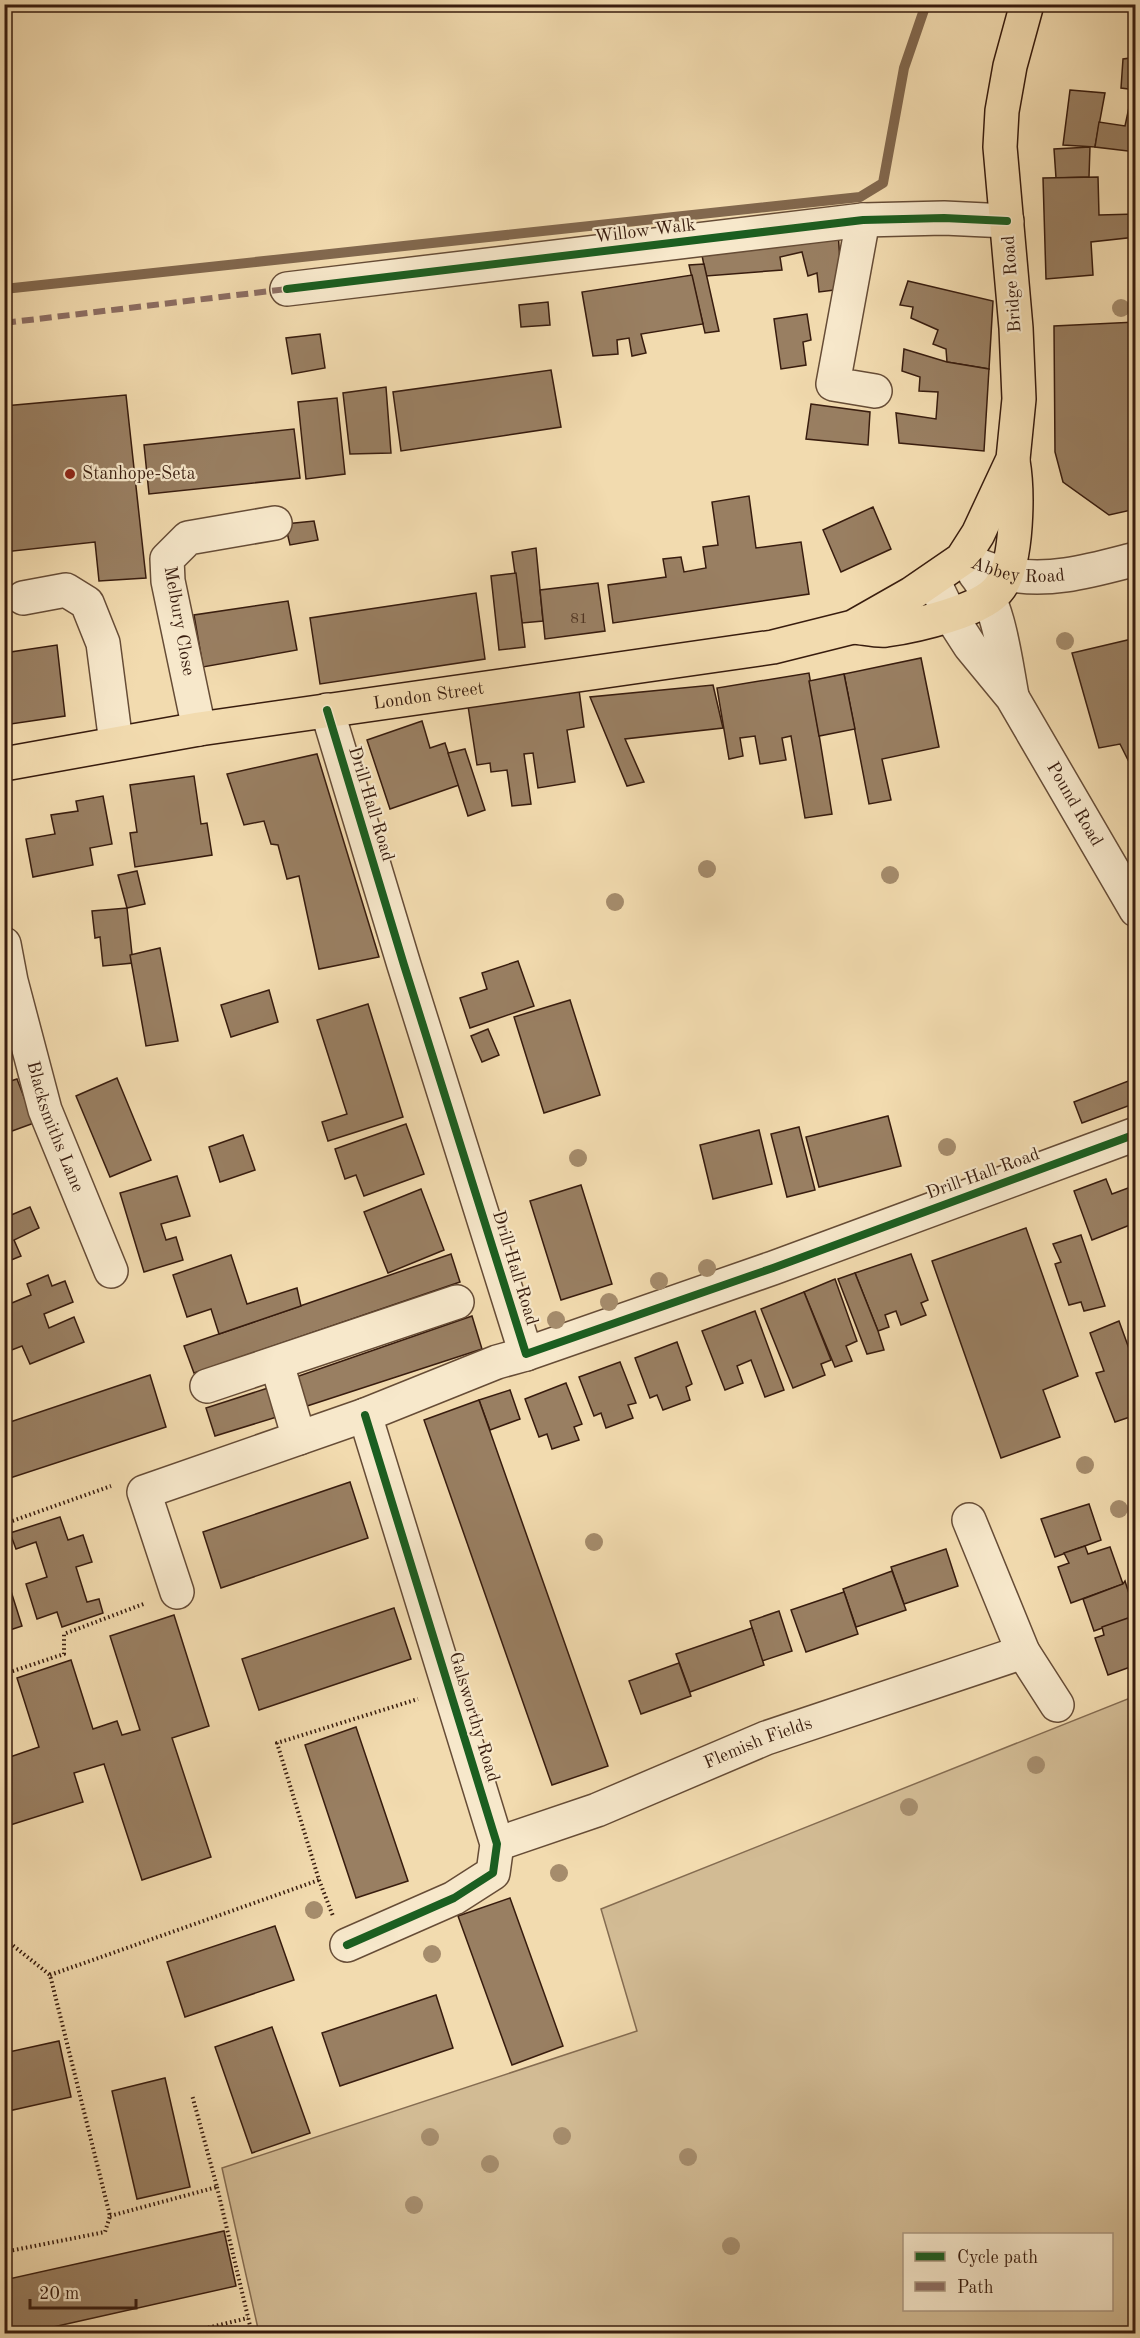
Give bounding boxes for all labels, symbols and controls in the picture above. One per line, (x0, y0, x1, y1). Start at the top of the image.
street label: Willow Walk (594, 216, 696, 246)
street label: Bridge Road (1000, 235, 1024, 333)
place label: Stanhope-Seta (82, 465, 196, 483)
marker: Stanhope-Seta (63, 467, 77, 481)
street label: Abbey Road (968, 554, 1066, 586)
street label: Melbury Close (161, 565, 197, 677)
house number: 81 (570, 612, 588, 627)
street label: London Street (372, 679, 485, 713)
street label: Drill Hall Road (345, 744, 397, 864)
street label: Pound Road (1043, 759, 1106, 850)
street label: Blacksmiths Lane (23, 1059, 87, 1195)
street label: Drill Hall Road (924, 1145, 1042, 1203)
street label: Drill Hall Road (489, 1208, 541, 1328)
street label: Galsworthy Road (446, 1650, 502, 1784)
street label: Flemish Fields (701, 1714, 815, 1772)
legend (903, 2233, 1113, 2311)
text: Cycle path (957, 2249, 1038, 2267)
scale bar (30, 2272, 136, 2310)
text: Path (957, 2279, 994, 2297)
text: 20 m (39, 2285, 79, 2303)

